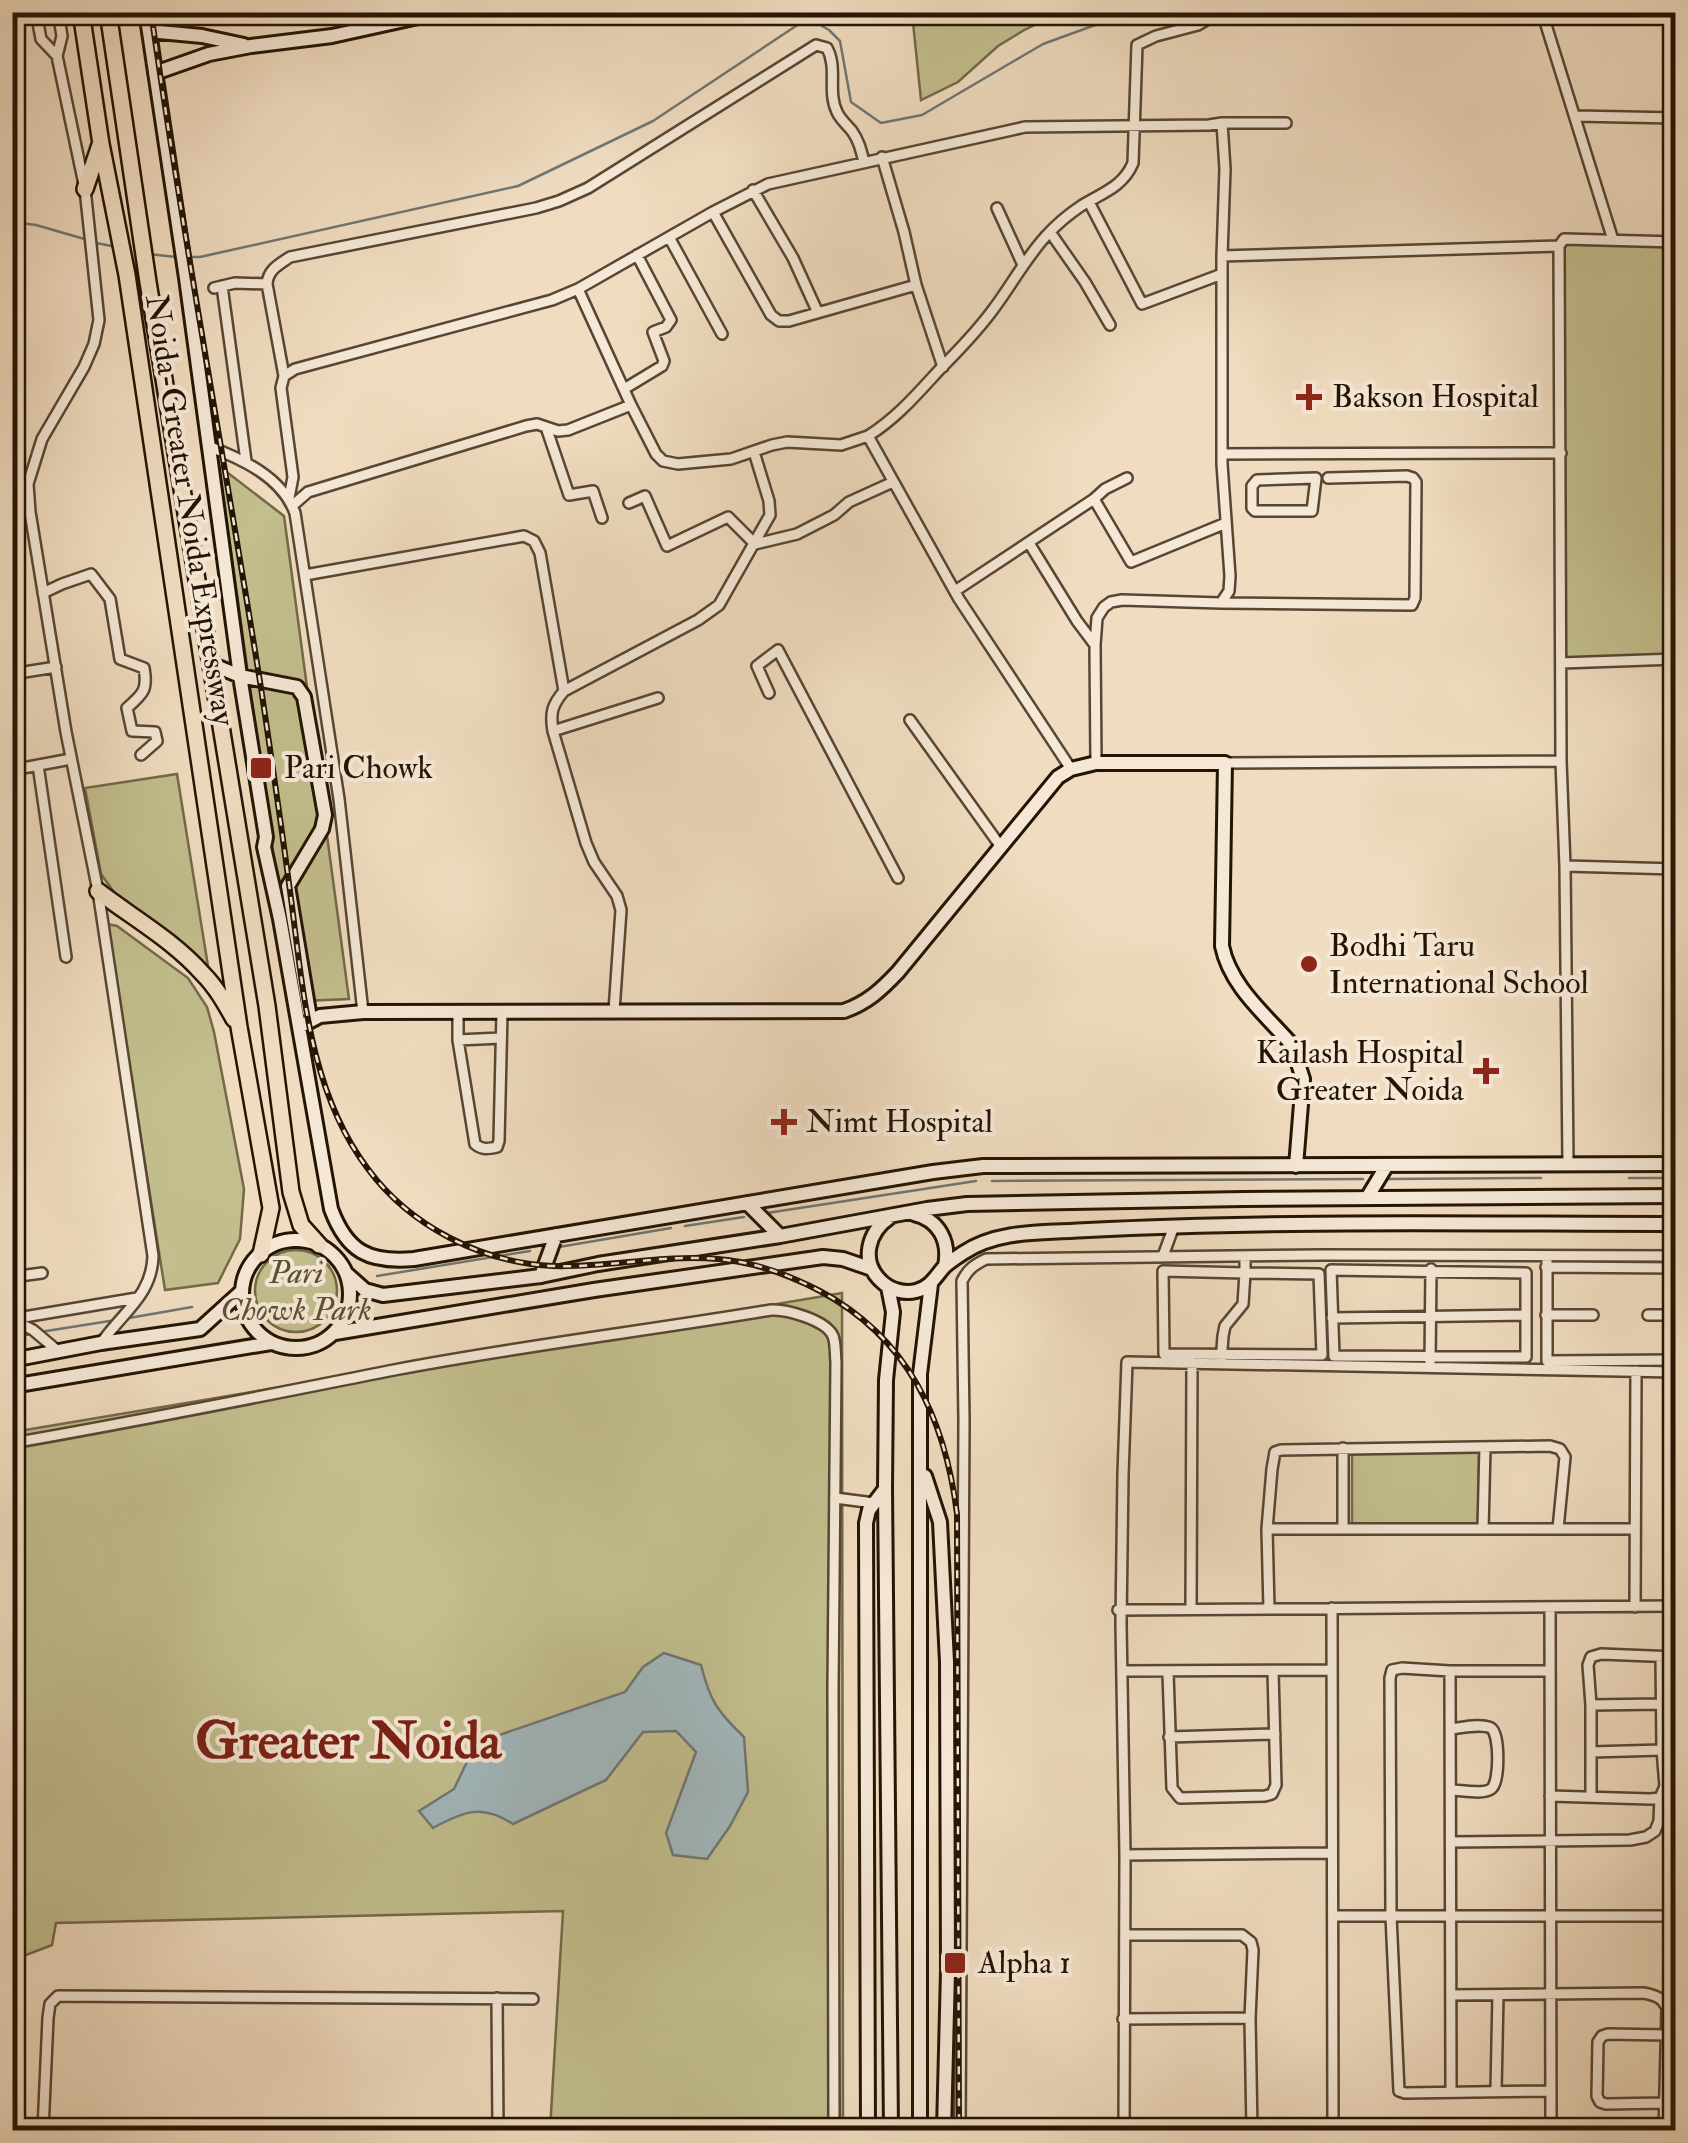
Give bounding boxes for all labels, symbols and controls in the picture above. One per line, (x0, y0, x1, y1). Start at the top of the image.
street label: Noida-Greater Noida Expressway (136, 292, 244, 729)
place label: Bakson Hospital (1332, 377, 1539, 417)
marker: Bakson Hospital (1296, 384, 1322, 410)
place label: Pari Chowk (284, 748, 433, 788)
marker: Pari Chowk (248, 755, 274, 781)
place label: Bodhi Taru International School (1329, 926, 1589, 1003)
marker: Bodhi Taru International School (1298, 953, 1320, 975)
place label: Kailash Hospital Greater Noida (1256, 1033, 1465, 1110)
marker: Kailash Hospital Greater Noida (1473, 1058, 1499, 1084)
place label: Nimt Hospital (806, 1102, 993, 1142)
marker: Nimt Hospital (771, 1109, 797, 1135)
park label: Pari Chowk Park (220, 1253, 372, 1330)
district label: Greater Noida (195, 1709, 502, 1774)
place label: Alpha 1 (977, 1943, 1071, 1983)
marker: Alpha 1 (942, 1950, 968, 1976)

